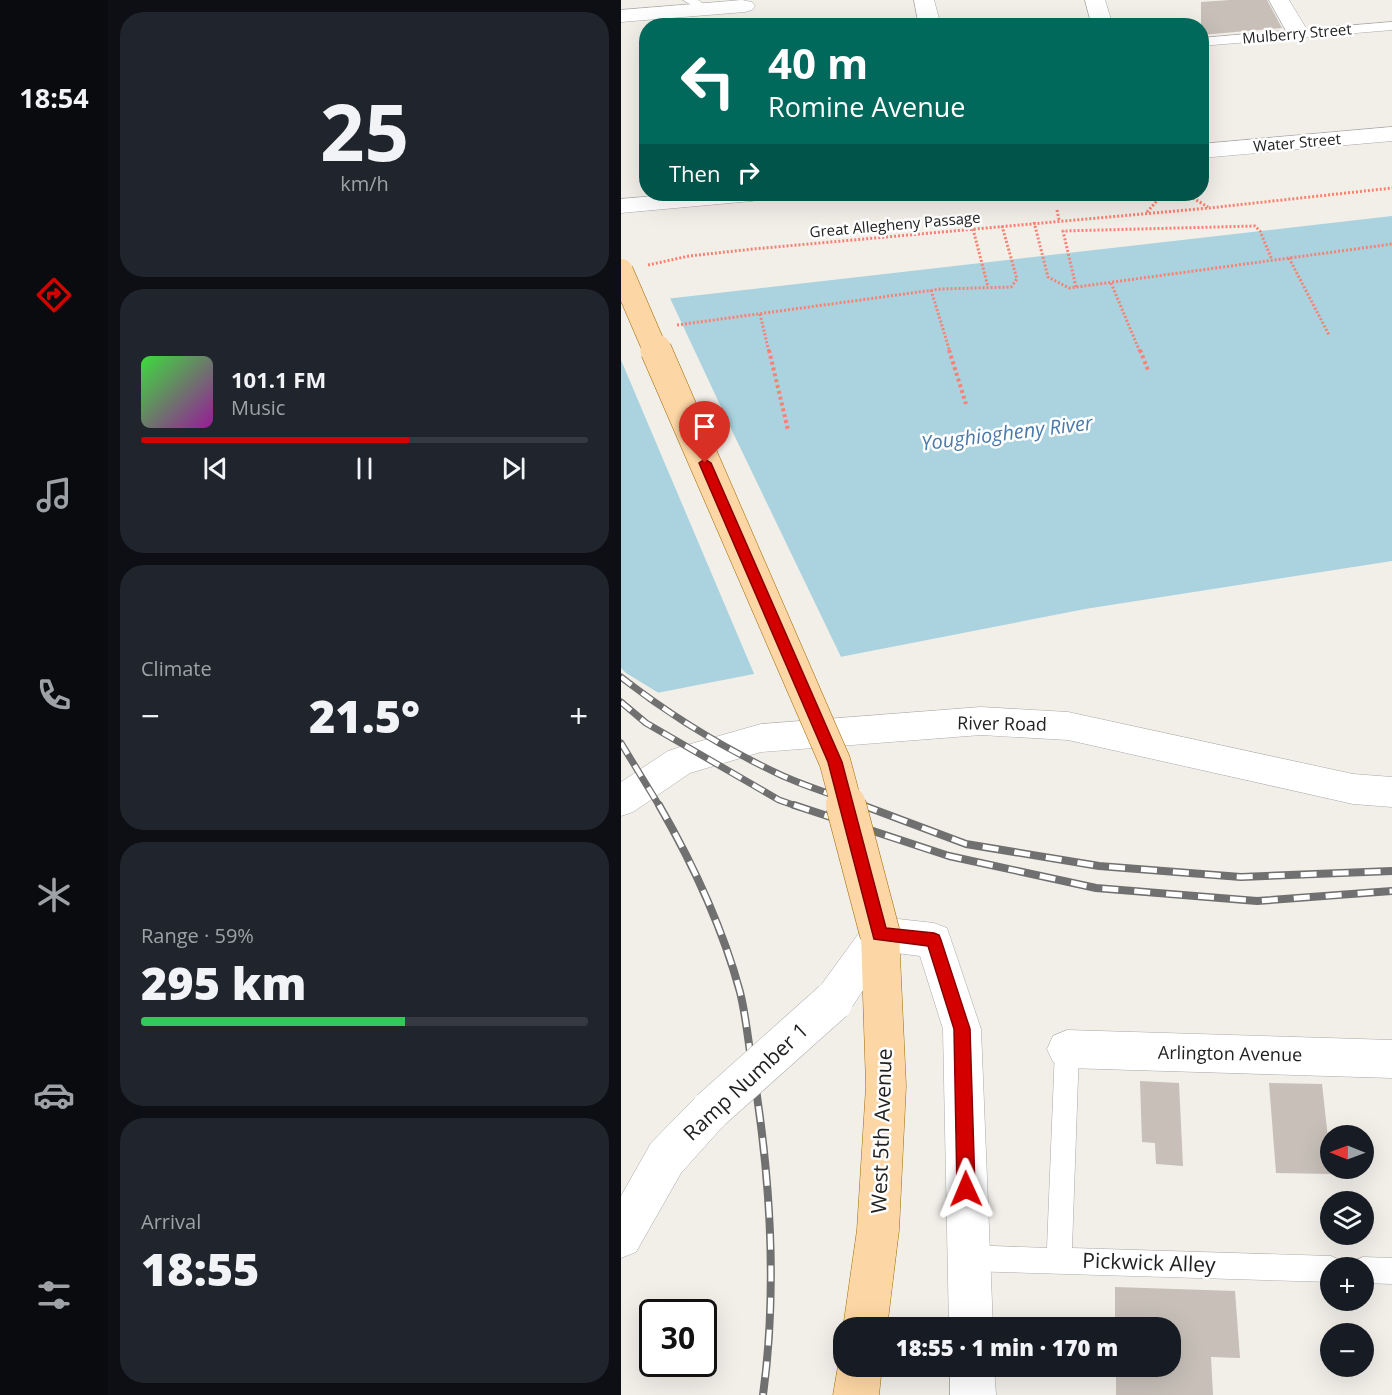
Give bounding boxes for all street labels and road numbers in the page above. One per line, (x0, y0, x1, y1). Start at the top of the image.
street label: Mulberry Street (1241, 18, 1352, 48)
street label: Water Street (1252, 128, 1342, 156)
street label: Great Allegheny Passage (809, 207, 981, 241)
street label: River Road (957, 710, 1047, 736)
street label: Ramp Number 1 (677, 1016, 814, 1146)
street label: Arlington Avenue (1158, 1040, 1302, 1066)
street label: West 5th Avenue (864, 1048, 898, 1214)
street label: Pickwick Alley (1082, 1246, 1217, 1278)

